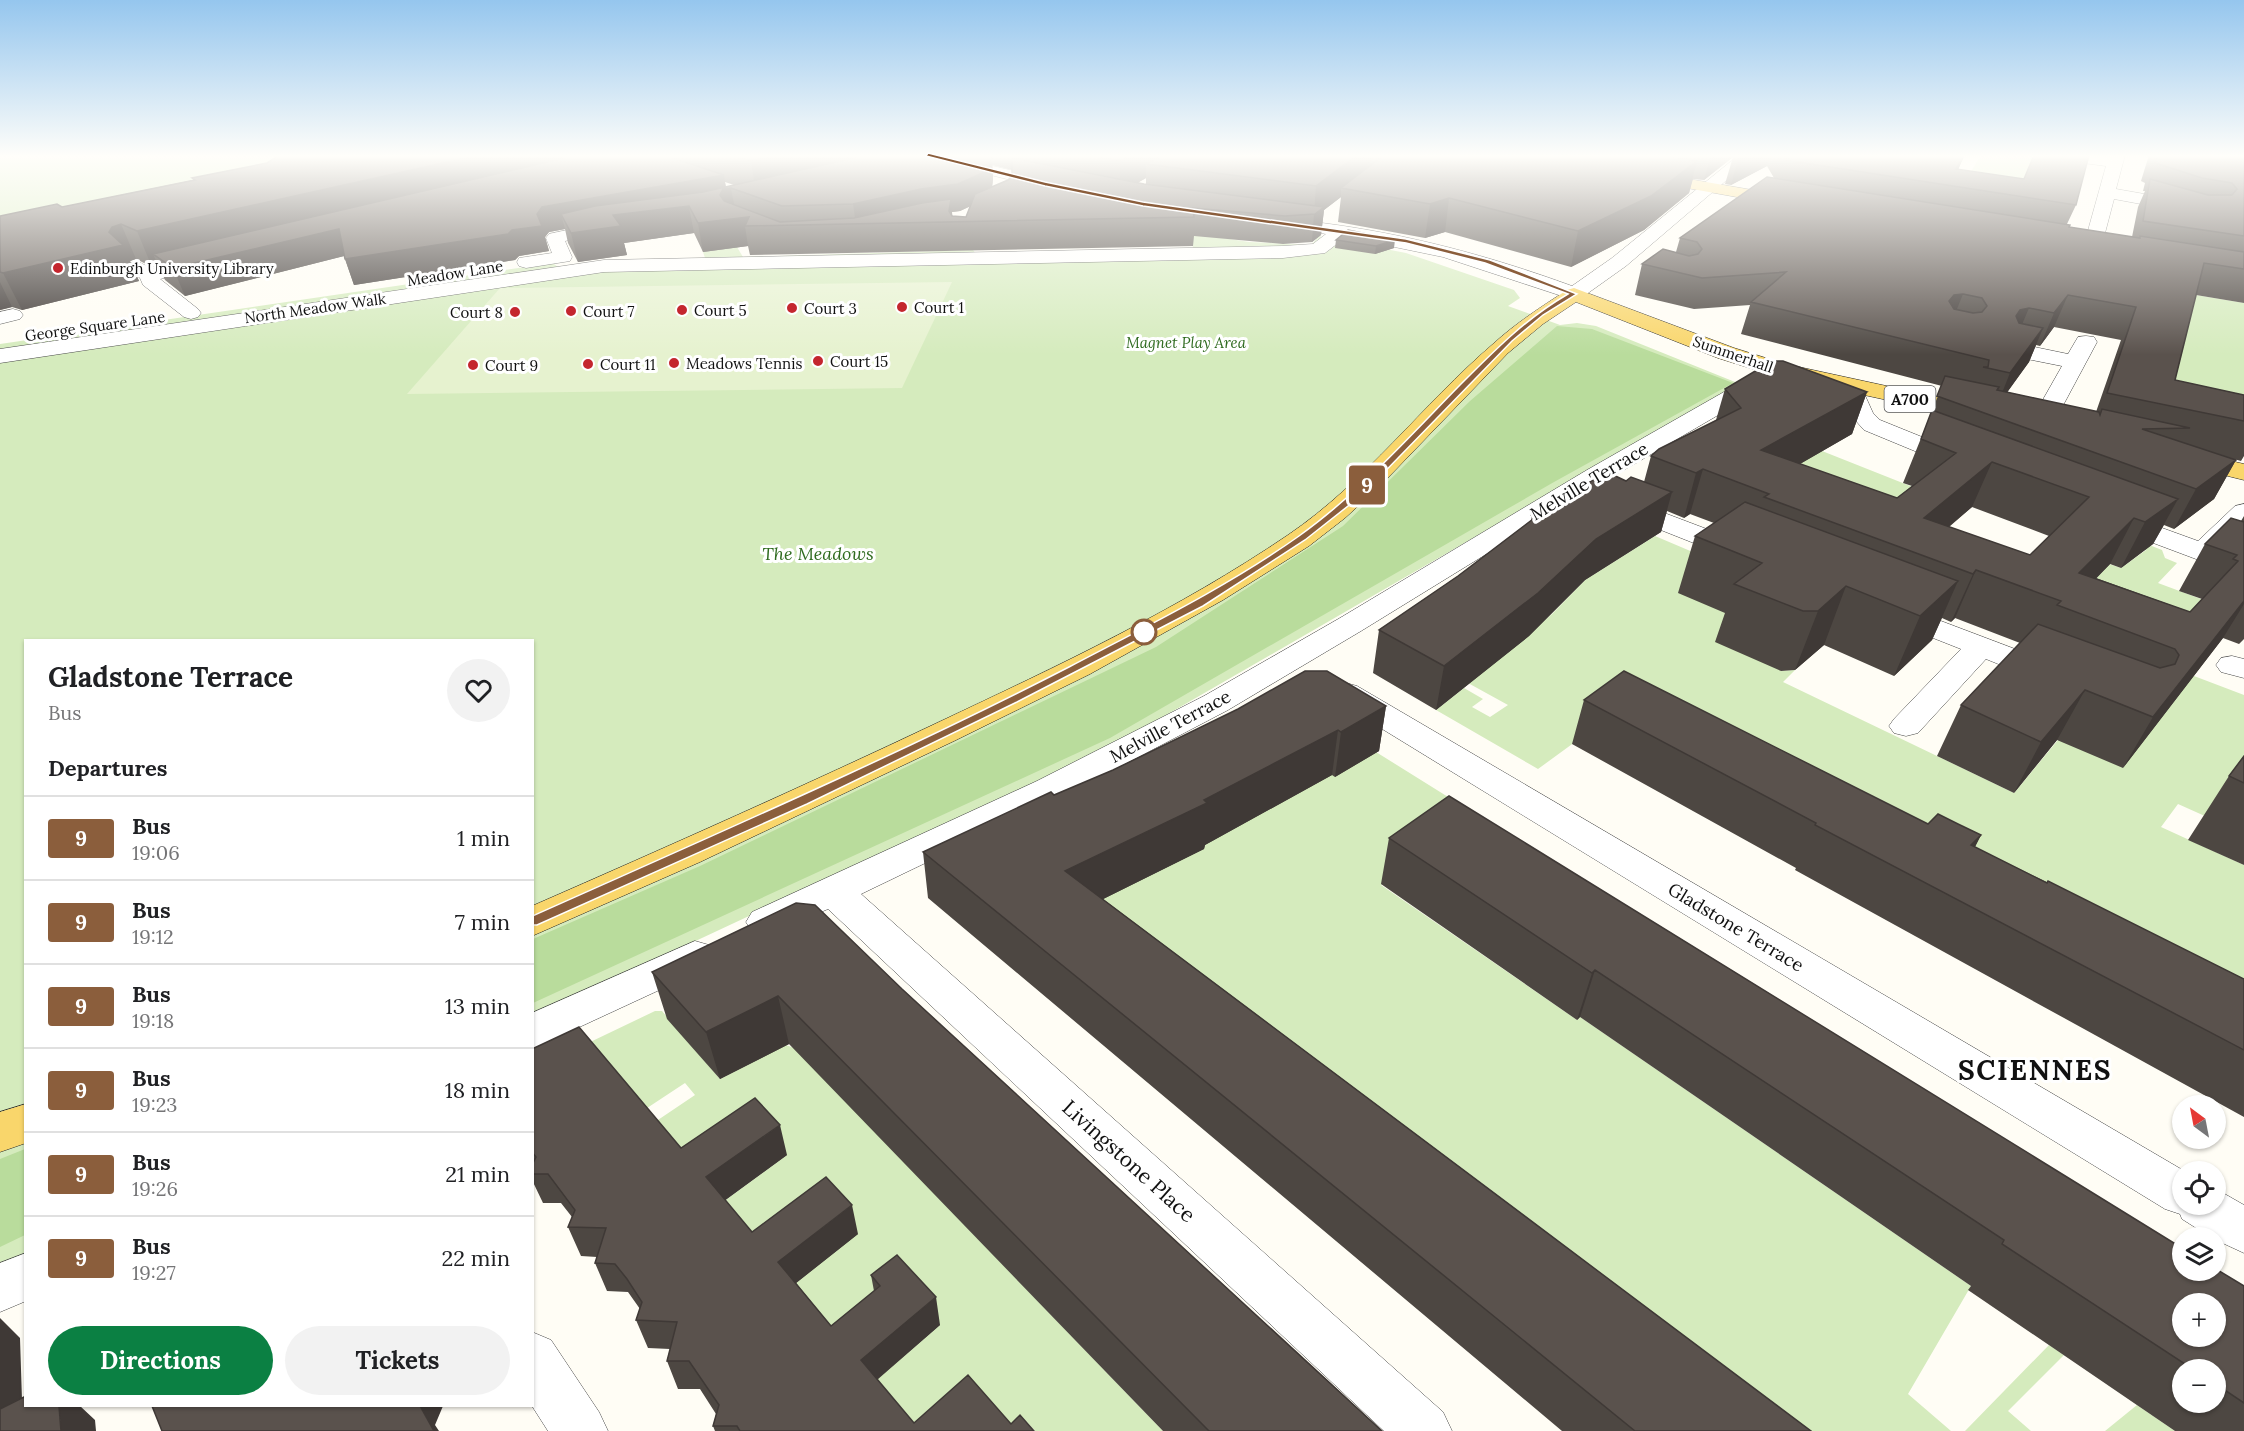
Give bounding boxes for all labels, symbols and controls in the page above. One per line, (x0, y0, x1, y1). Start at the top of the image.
street label: Meadow Lane (406, 256, 504, 290)
place label: Edinburgh University Library (70, 259, 274, 278)
marker: Edinburgh University Library (51, 261, 65, 275)
street label: North Meadow Walk (243, 289, 387, 327)
place label: Court 1 (914, 298, 964, 317)
place label: Court 3 (804, 299, 857, 318)
marker: Court 1 (895, 300, 909, 314)
place label: Court 5 (694, 301, 747, 320)
marker: Court 3 (785, 301, 799, 315)
place label: Court 7 (583, 302, 635, 321)
place label: Court 8 (450, 303, 503, 322)
marker: Court 5 (675, 303, 689, 317)
marker: Court 7 (564, 304, 578, 318)
marker: Court 8 (508, 305, 522, 319)
street label: George Square Lane (24, 307, 166, 345)
street label: Summerhall (1690, 331, 1776, 377)
park label: Magnet Play Area (1126, 333, 1247, 352)
place label: Court 15 (830, 352, 888, 371)
place label: Meadows Tennis (686, 354, 802, 373)
marker: Court 15 (811, 354, 825, 368)
place label: Court 11 (600, 355, 656, 374)
place label: Court 9 (485, 356, 538, 375)
marker: Meadows Tennis (667, 356, 681, 370)
marker: Court 11 (581, 357, 595, 371)
marker: Court 9 (466, 358, 480, 372)
road number: A700 (1884, 386, 1936, 412)
street label: Melville Terrace (1526, 437, 1652, 525)
line badge: 9 (1348, 466, 1386, 504)
text: 9 (1361, 472, 1373, 499)
park label: The Meadows (762, 542, 874, 565)
unlabelled marker (1131, 619, 1157, 645)
text: Gladstone Terrace (48, 659, 293, 695)
button: heart (447, 659, 510, 722)
street label: Melville Terrace (1106, 684, 1235, 768)
text: Bus (48, 700, 82, 725)
text: Departures (48, 754, 167, 782)
text: Bus (132, 812, 171, 840)
text: 1 min (457, 824, 510, 852)
text: 9 (75, 825, 87, 852)
text: 19:06 (132, 840, 180, 865)
street label: Gladstone Terrace (1664, 877, 1808, 977)
text: Bus (132, 896, 171, 924)
text: 7 min (455, 908, 510, 936)
text: 9 (75, 909, 87, 936)
text: 19:12 (132, 924, 174, 949)
text: Bus (132, 980, 171, 1008)
text: 13 min (445, 992, 510, 1020)
text: 9 (75, 993, 87, 1020)
text: 19:18 (132, 1008, 174, 1033)
district label: SCIENNES (1958, 1052, 2112, 1088)
text: Bus (132, 1064, 171, 1092)
text: 18 min (445, 1076, 510, 1104)
text: 9 (75, 1077, 87, 1104)
text: 19:23 (132, 1092, 177, 1117)
street label: Livingstone Place (1057, 1094, 1201, 1228)
north arrow (2172, 1095, 2226, 1149)
map controls (2172, 1095, 2226, 1413)
text: Bus (132, 1148, 171, 1176)
text: 21 min (445, 1160, 510, 1188)
text: 9 (75, 1161, 87, 1188)
button: locate (2172, 1161, 2226, 1215)
text: 19:26 (132, 1176, 178, 1201)
button: layers (2172, 1227, 2226, 1281)
text: Bus (132, 1232, 171, 1260)
text: 22 min (441, 1244, 510, 1272)
text: 9 (75, 1245, 87, 1272)
text: 19:27 (132, 1260, 176, 1285)
button: + (2172, 1293, 2226, 1347)
button: Directions (48, 1326, 273, 1395)
button: Tickets (285, 1326, 510, 1395)
button: − (2172, 1359, 2226, 1413)

